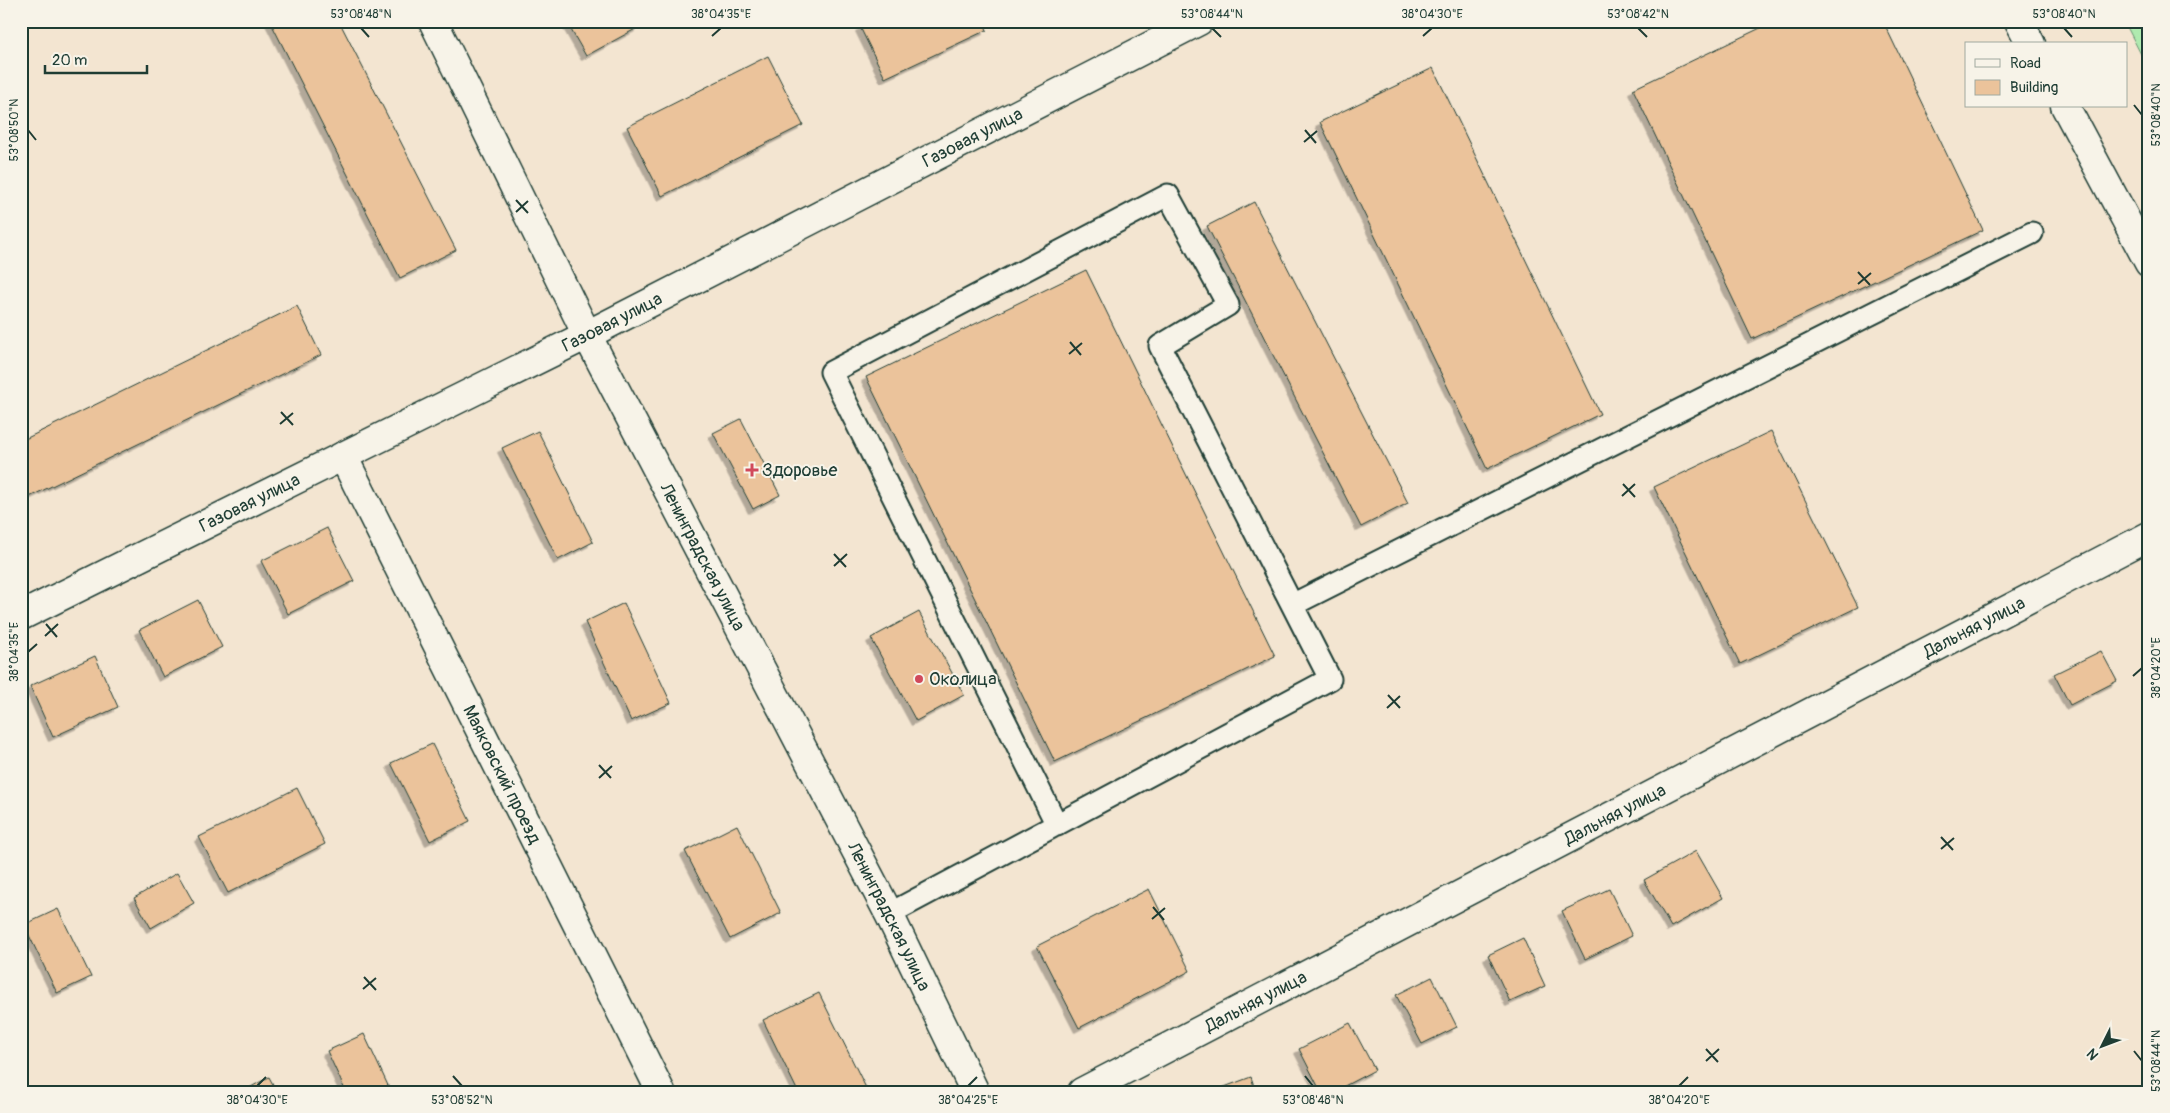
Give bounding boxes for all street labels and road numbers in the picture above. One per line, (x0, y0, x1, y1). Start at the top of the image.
street label: Газовая улица (918, 102, 1026, 173)
street label: Газовая улица (558, 287, 666, 357)
street label: Газовая улица (195, 468, 304, 537)
street label: Ленинградская улица (654, 478, 751, 635)
street label: Дальняя улица (1918, 591, 2029, 664)
street label: Маяковский проезд (458, 701, 547, 848)
street label: Дальняя улица (1559, 778, 1670, 851)
street label: Ленинградская улица (842, 837, 936, 995)
street label: Дальняя улица (1200, 965, 1311, 1038)

